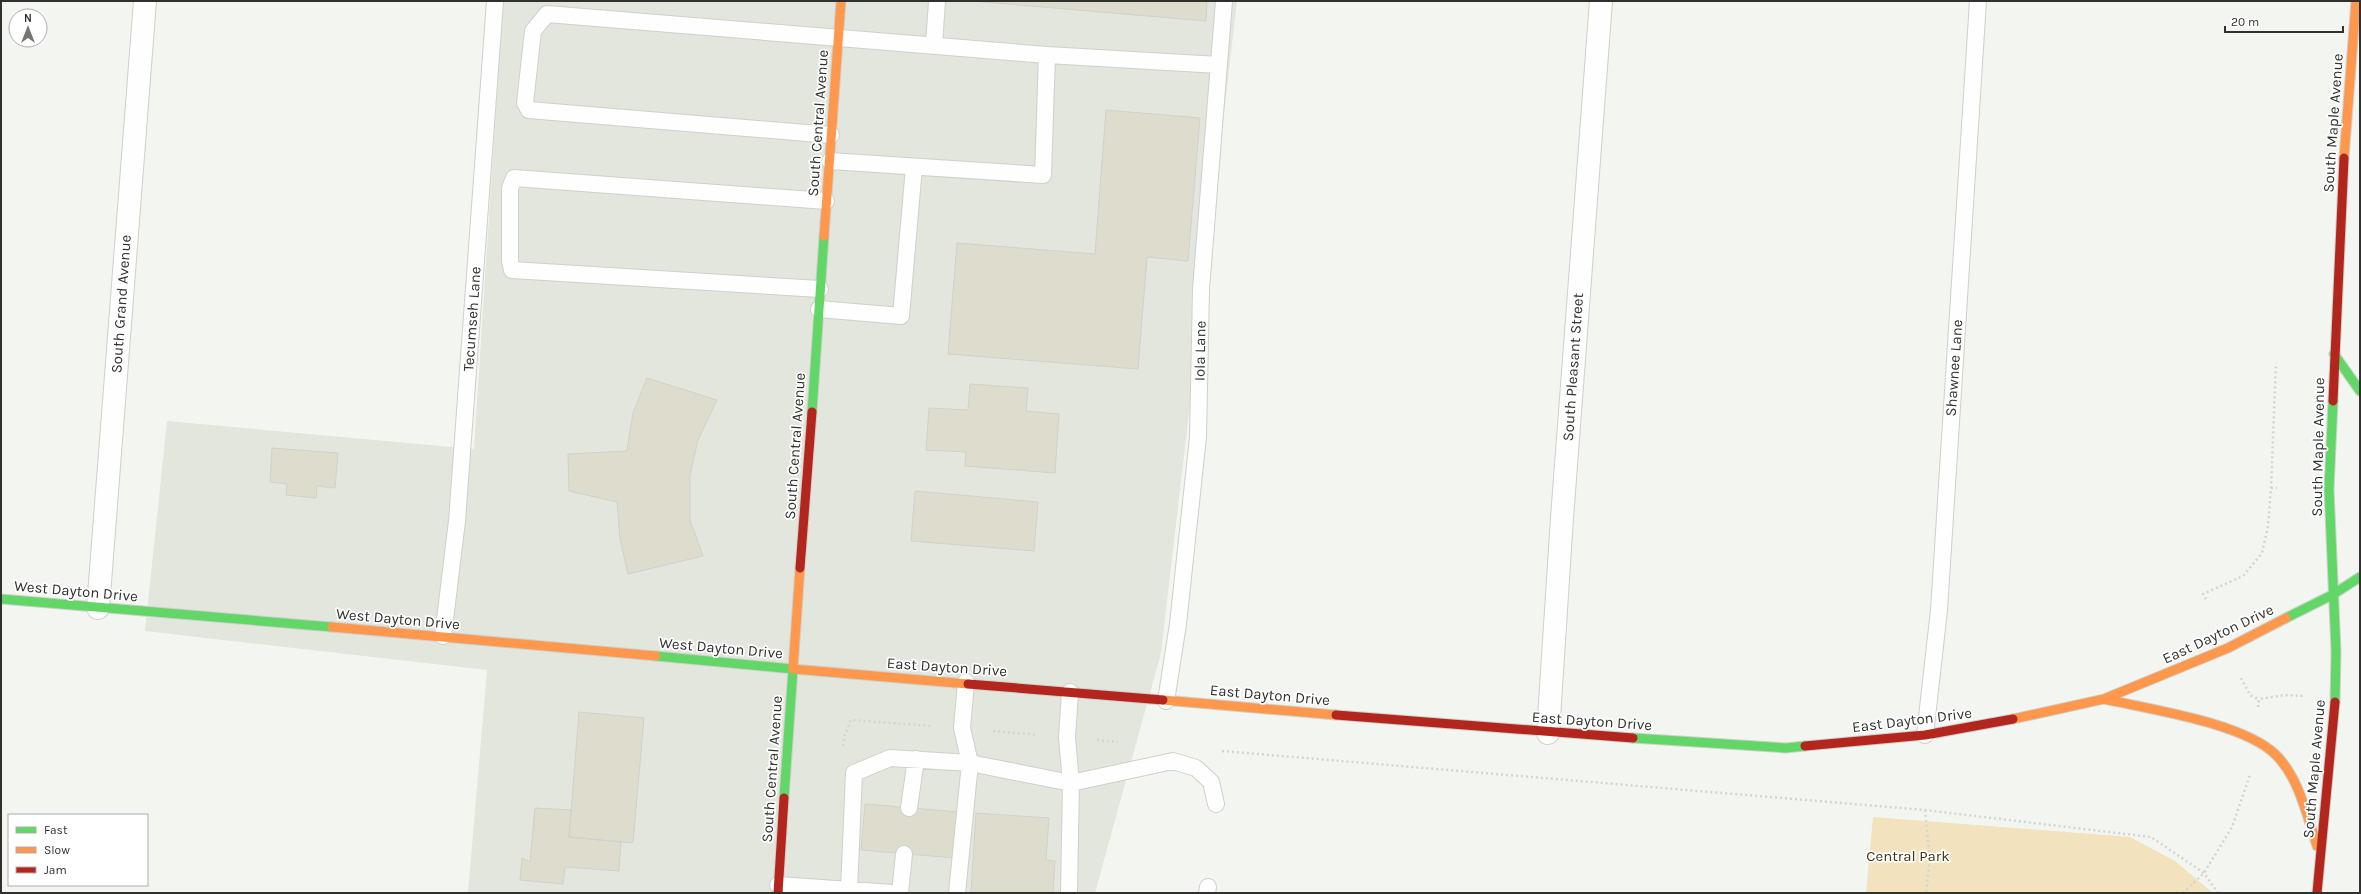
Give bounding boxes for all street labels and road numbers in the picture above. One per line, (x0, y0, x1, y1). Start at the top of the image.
street label: South Central Avenue (804, 49, 832, 197)
street label: South Maple Avenue (2319, 53, 2347, 193)
street label: South Grand Avenue (107, 234, 135, 374)
street label: Tecumseh Lane (459, 266, 485, 372)
street label: South Pleasant Street (1559, 292, 1587, 442)
street label: Shawnee Lane (1942, 319, 1966, 417)
street label: Iola Lane (1190, 321, 1210, 381)
street label: South Central Avenue (781, 372, 809, 520)
street label: South Maple Avenue (2308, 377, 2328, 517)
street label: West Dayton Drive (13, 577, 139, 605)
street label: East Dayton Drive (2160, 600, 2276, 668)
street label: West Dayton Drive (335, 605, 461, 633)
street label: West Dayton Drive (658, 634, 784, 662)
street label: East Dayton Drive (886, 654, 1008, 680)
street label: East Dayton Drive (1209, 681, 1331, 709)
street label: South Central Avenue (758, 695, 786, 843)
street label: South Maple Avenue (2299, 699, 2329, 839)
street label: East Dayton Drive (1851, 704, 1973, 736)
street label: East Dayton Drive (1531, 708, 1653, 734)

